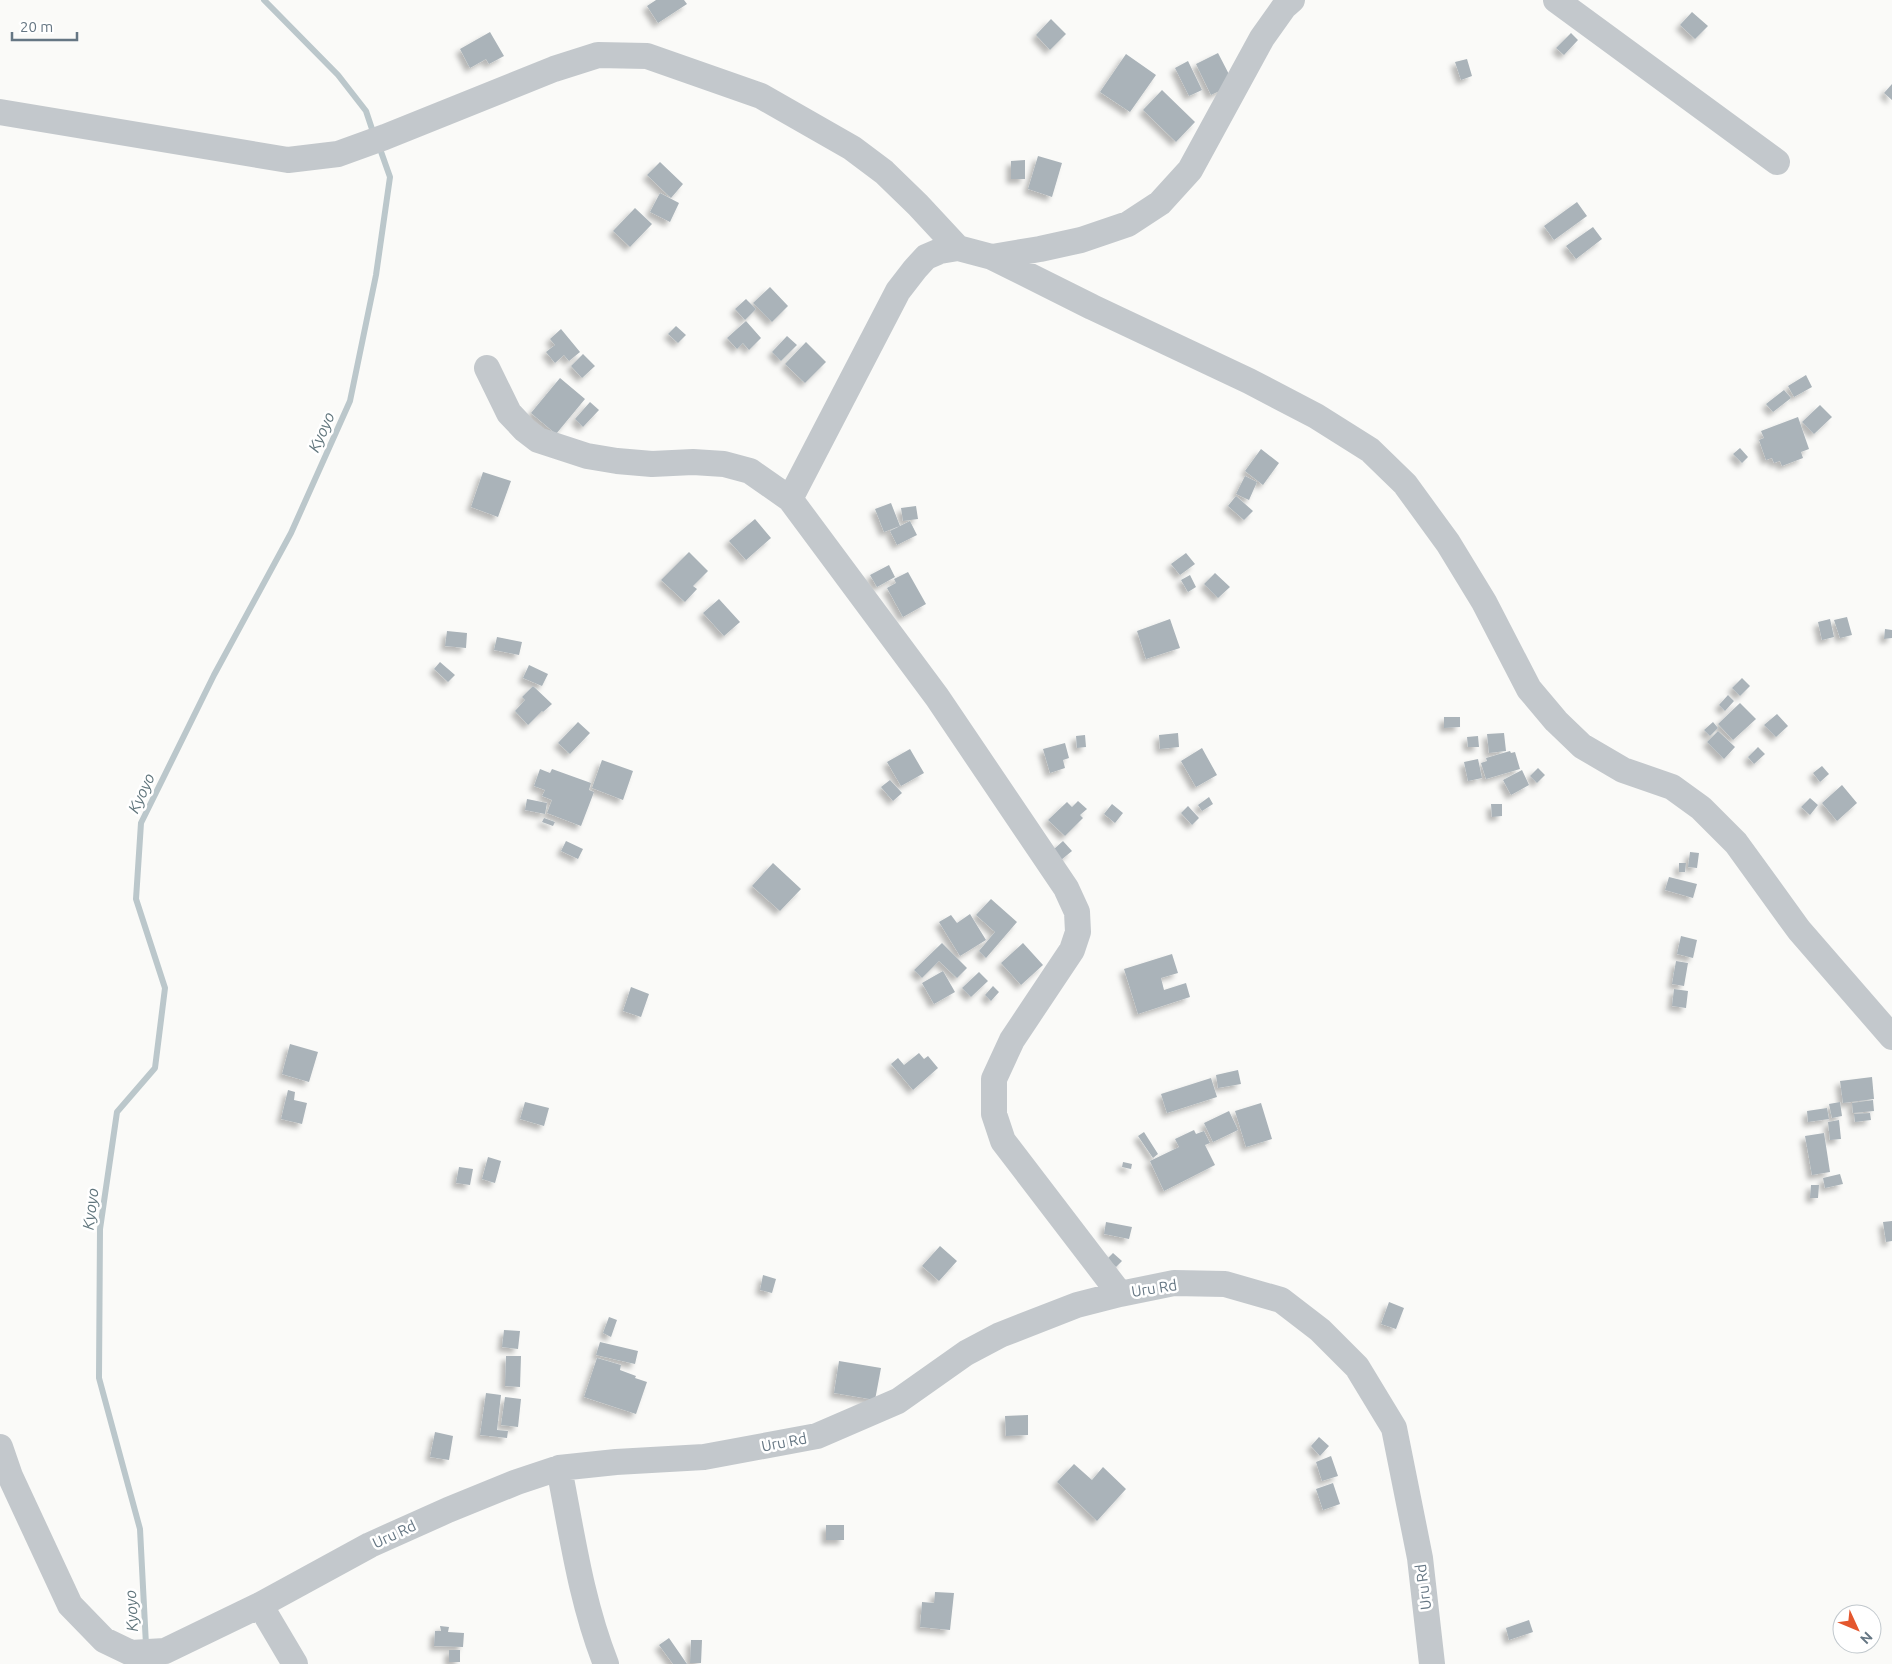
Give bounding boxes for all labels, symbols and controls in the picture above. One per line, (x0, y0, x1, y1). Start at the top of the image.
scale bar (12, 10, 78, 42)
text: 20 m (20, 18, 53, 35)
water label: Kyoyo (304, 409, 338, 455)
water label: Kyoyo (124, 770, 158, 816)
water label: Kyoyo (79, 1187, 102, 1231)
street label: Uru Rd (1130, 1276, 1178, 1300)
street label: Uru Rd (760, 1429, 808, 1455)
street label: Uru Rd (370, 1517, 418, 1551)
street label: Uru Rd (1412, 1563, 1434, 1611)
water label: Kyoyo (121, 1589, 141, 1632)
north arrow (1832, 1604, 1882, 1654)
text: N (1857, 1629, 1876, 1647)

